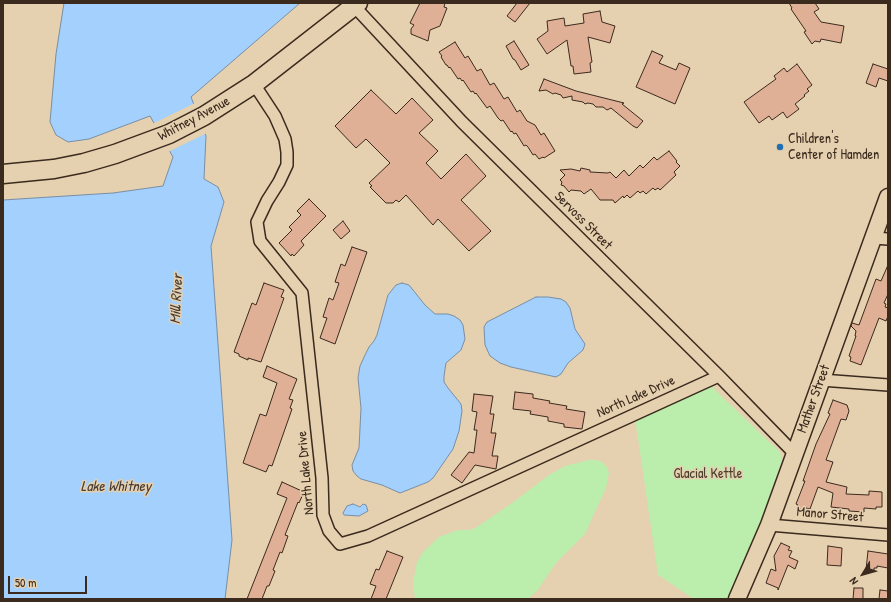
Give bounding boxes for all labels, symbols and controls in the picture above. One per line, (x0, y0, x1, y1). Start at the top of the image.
street label: Whitney Avenue (155, 93, 233, 145)
place label: Children's Center of Hamden (788, 131, 879, 164)
marker: Children's Center of Hamden (775, 142, 785, 152)
street label: Servoss Street (550, 188, 616, 254)
water label: Mill River (167, 274, 187, 324)
street label: Mather Street (794, 363, 834, 435)
street label: North Lake Drive (594, 372, 678, 422)
street label: North Lake Drive (294, 430, 318, 516)
park label: Glacial Kettle (674, 466, 742, 482)
water label: Lake Whitney (81, 478, 151, 496)
street label: Manor Street (796, 504, 864, 526)
north arrow (843, 554, 883, 594)
scale bar (10, 568, 89, 594)
text: 50 m (15, 574, 36, 591)
text: N (846, 575, 861, 588)

